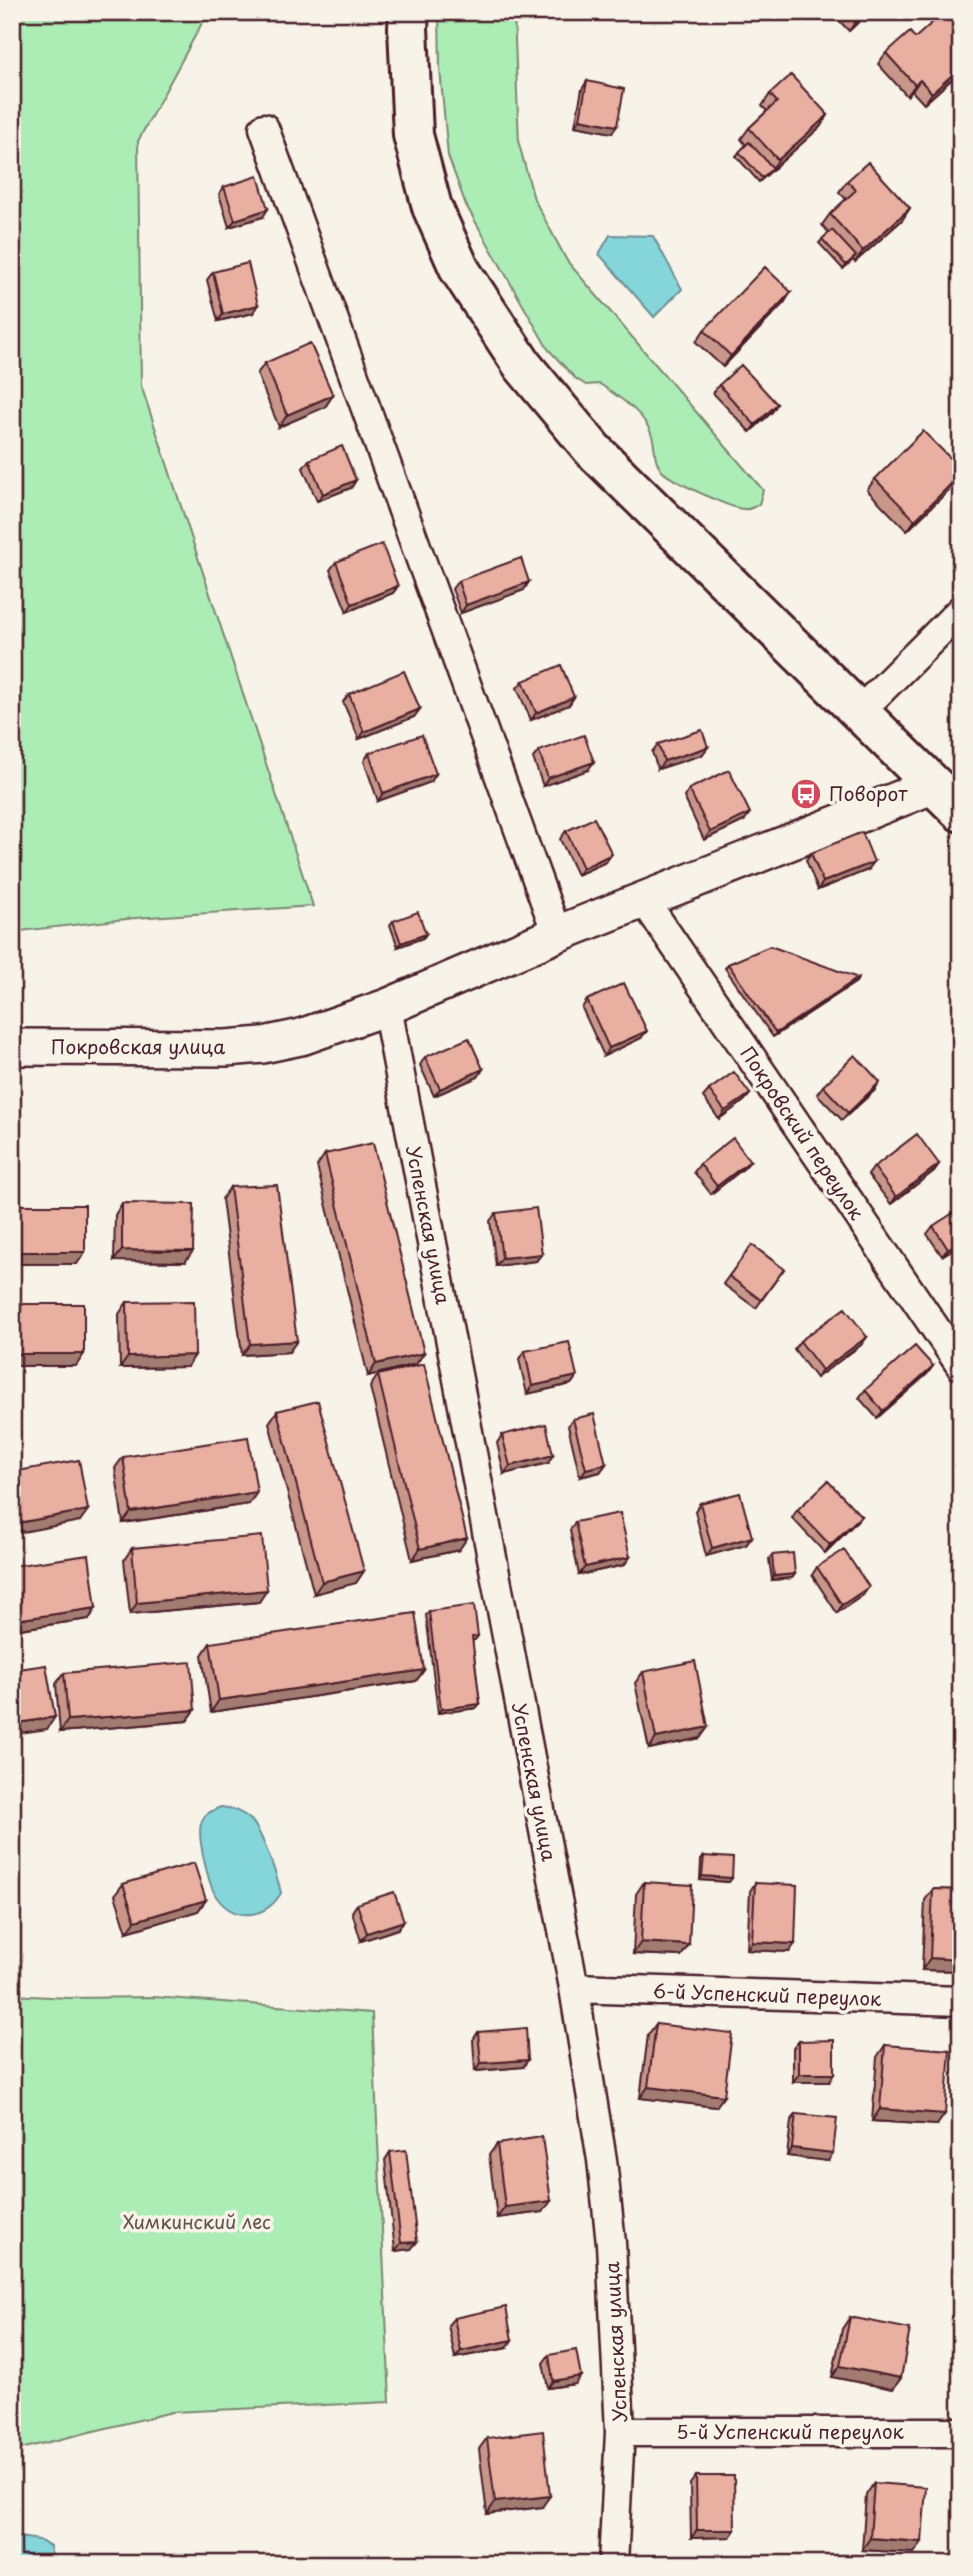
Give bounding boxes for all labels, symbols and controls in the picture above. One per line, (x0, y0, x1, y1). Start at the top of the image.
bus stop icon: Поворот (789, 777, 823, 811)
place label: Поворот (829, 779, 908, 807)
street label: Покровская улица (51, 1032, 225, 1060)
street label: Покровский переулок (734, 1040, 872, 1225)
street label: Успенская улица (400, 1143, 458, 1306)
street label: Успенская улица (506, 1700, 564, 1863)
street label: 6-й Успенский переулок (652, 1976, 882, 2012)
park label: Химкинский лес (123, 2207, 271, 2235)
street label: Успенская улица (597, 2261, 633, 2423)
street label: 5-й Успенский переулок (676, 2417, 904, 2445)

